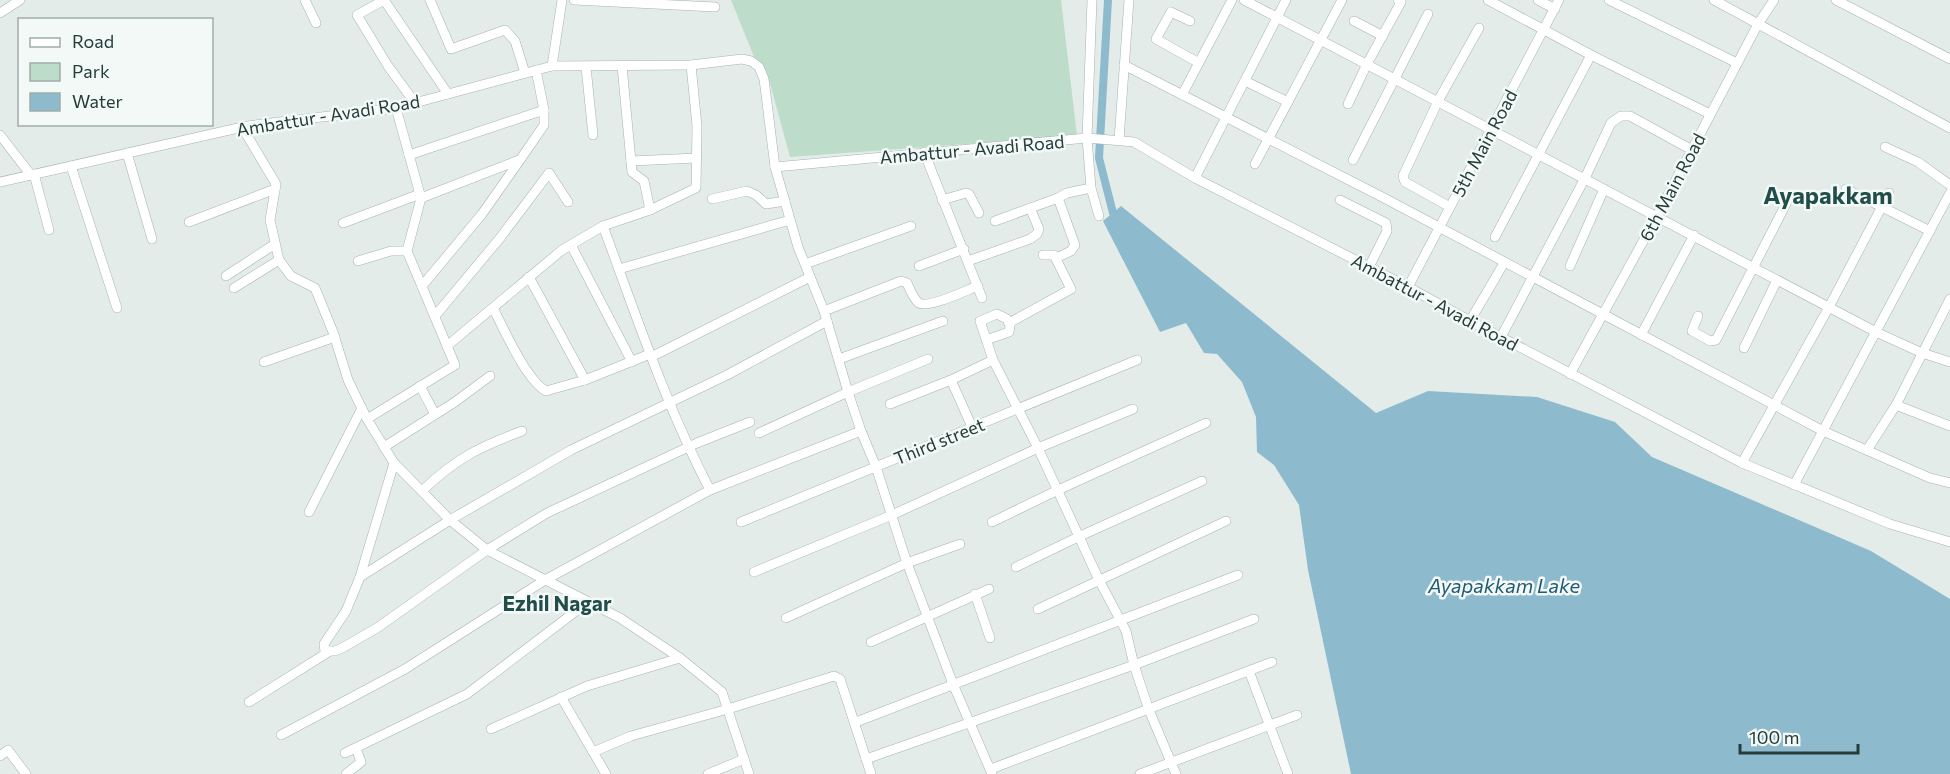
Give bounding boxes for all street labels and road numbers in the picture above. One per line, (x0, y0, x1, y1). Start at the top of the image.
street label: 5th Main Road (1447, 86, 1521, 200)
street label: Ambattur - Avadi Road (235, 90, 421, 140)
street label: 6th Main Road (1634, 129, 1710, 245)
street label: Ambattur - Avadi Road (879, 130, 1065, 168)
street label: Ambattur - Avadi Road (1348, 249, 1522, 355)
street label: Third street (890, 413, 988, 469)

